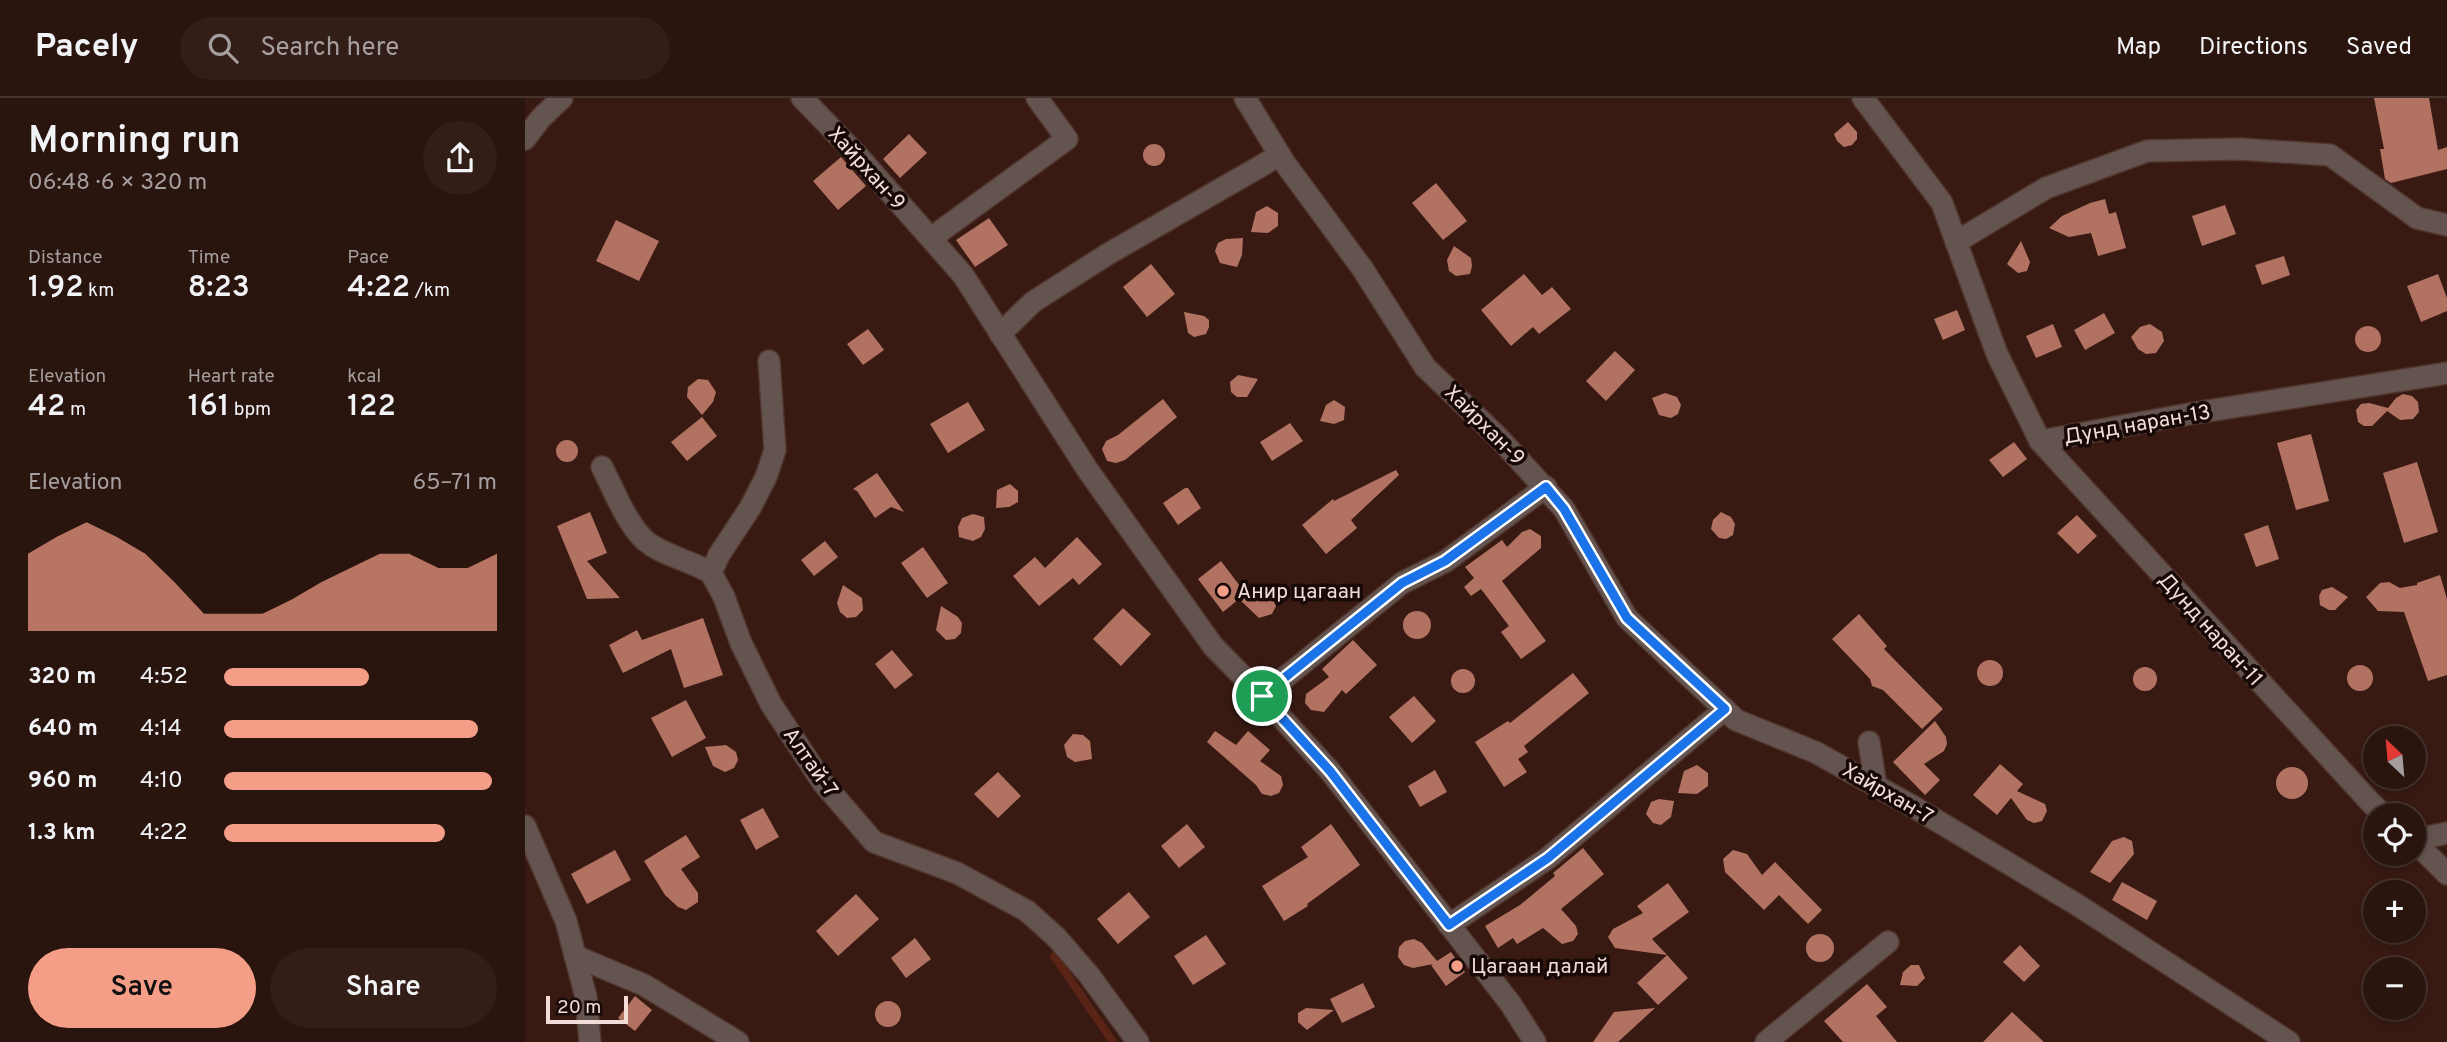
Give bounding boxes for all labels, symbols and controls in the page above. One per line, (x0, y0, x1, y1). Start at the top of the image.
search box (180, 17, 670, 80)
text: Pacely (35, 27, 138, 69)
icon: search (204, 29, 242, 67)
text: Search here (260, 32, 399, 65)
text: Map (2116, 33, 2161, 63)
text: Directions (2199, 33, 2308, 63)
text: Saved (2346, 33, 2412, 63)
text: Morning run (28, 118, 241, 167)
button: share (423, 121, 497, 195)
street label: Хайрхан-9 (821, 122, 910, 216)
text: 06:48 · 6 × 320 m (28, 169, 207, 198)
text: Distance (28, 246, 103, 270)
text: Time (188, 246, 230, 270)
text: Pace (347, 246, 389, 270)
text: 1.92 (28, 270, 83, 307)
text: 8:23 (188, 270, 250, 307)
text: 4:22 (347, 270, 410, 307)
text: km (83, 279, 114, 303)
text: /km (410, 279, 450, 303)
text: Elevation (28, 365, 106, 389)
text: Heart rate (188, 365, 275, 389)
text: kcal (347, 365, 381, 389)
street label: Хайрхан-9 (1438, 380, 1530, 472)
text: 42 (28, 389, 65, 426)
text: 161 (188, 389, 229, 426)
text: 122 (347, 389, 396, 426)
text: m (65, 398, 86, 422)
text: bpm (229, 398, 271, 422)
street label: Дунд наран-13 (2062, 399, 2213, 452)
text: Elevation (28, 469, 123, 498)
text: 65–71 m (413, 469, 497, 498)
street label: Дунд наран-11 (2152, 567, 2268, 693)
place label: Анир цагаан (1237, 579, 1361, 606)
marker: Анир цагаан (1215, 583, 1231, 599)
text: 320 m (28, 663, 96, 692)
text: 4:52 (140, 663, 188, 692)
pin (1232, 666, 1292, 726)
icon: arrive (1243, 677, 1281, 715)
text: 640 m (28, 715, 98, 744)
text: 4:14 (140, 715, 182, 744)
street label: Алтай-7 (776, 723, 843, 803)
north arrow (2363, 726, 2425, 789)
map controls (2363, 726, 2426, 1020)
street label: Хайрхан-7 (1837, 757, 1938, 831)
text: 960 m (28, 767, 97, 796)
text: 4:10 (140, 767, 183, 796)
button: locate (2363, 803, 2426, 866)
text: 1.3 km (28, 819, 95, 848)
text: 4:22 (140, 819, 188, 848)
button: + (2363, 880, 2426, 943)
button: Save (28, 948, 256, 1028)
button: Share (270, 948, 497, 1028)
place label: Цагаан далай (1471, 954, 1608, 981)
button: − (2363, 957, 2426, 1020)
marker: Цагаан далай (1449, 958, 1465, 974)
scale bar (546, 993, 628, 1025)
text: 20 m (557, 996, 601, 1020)

